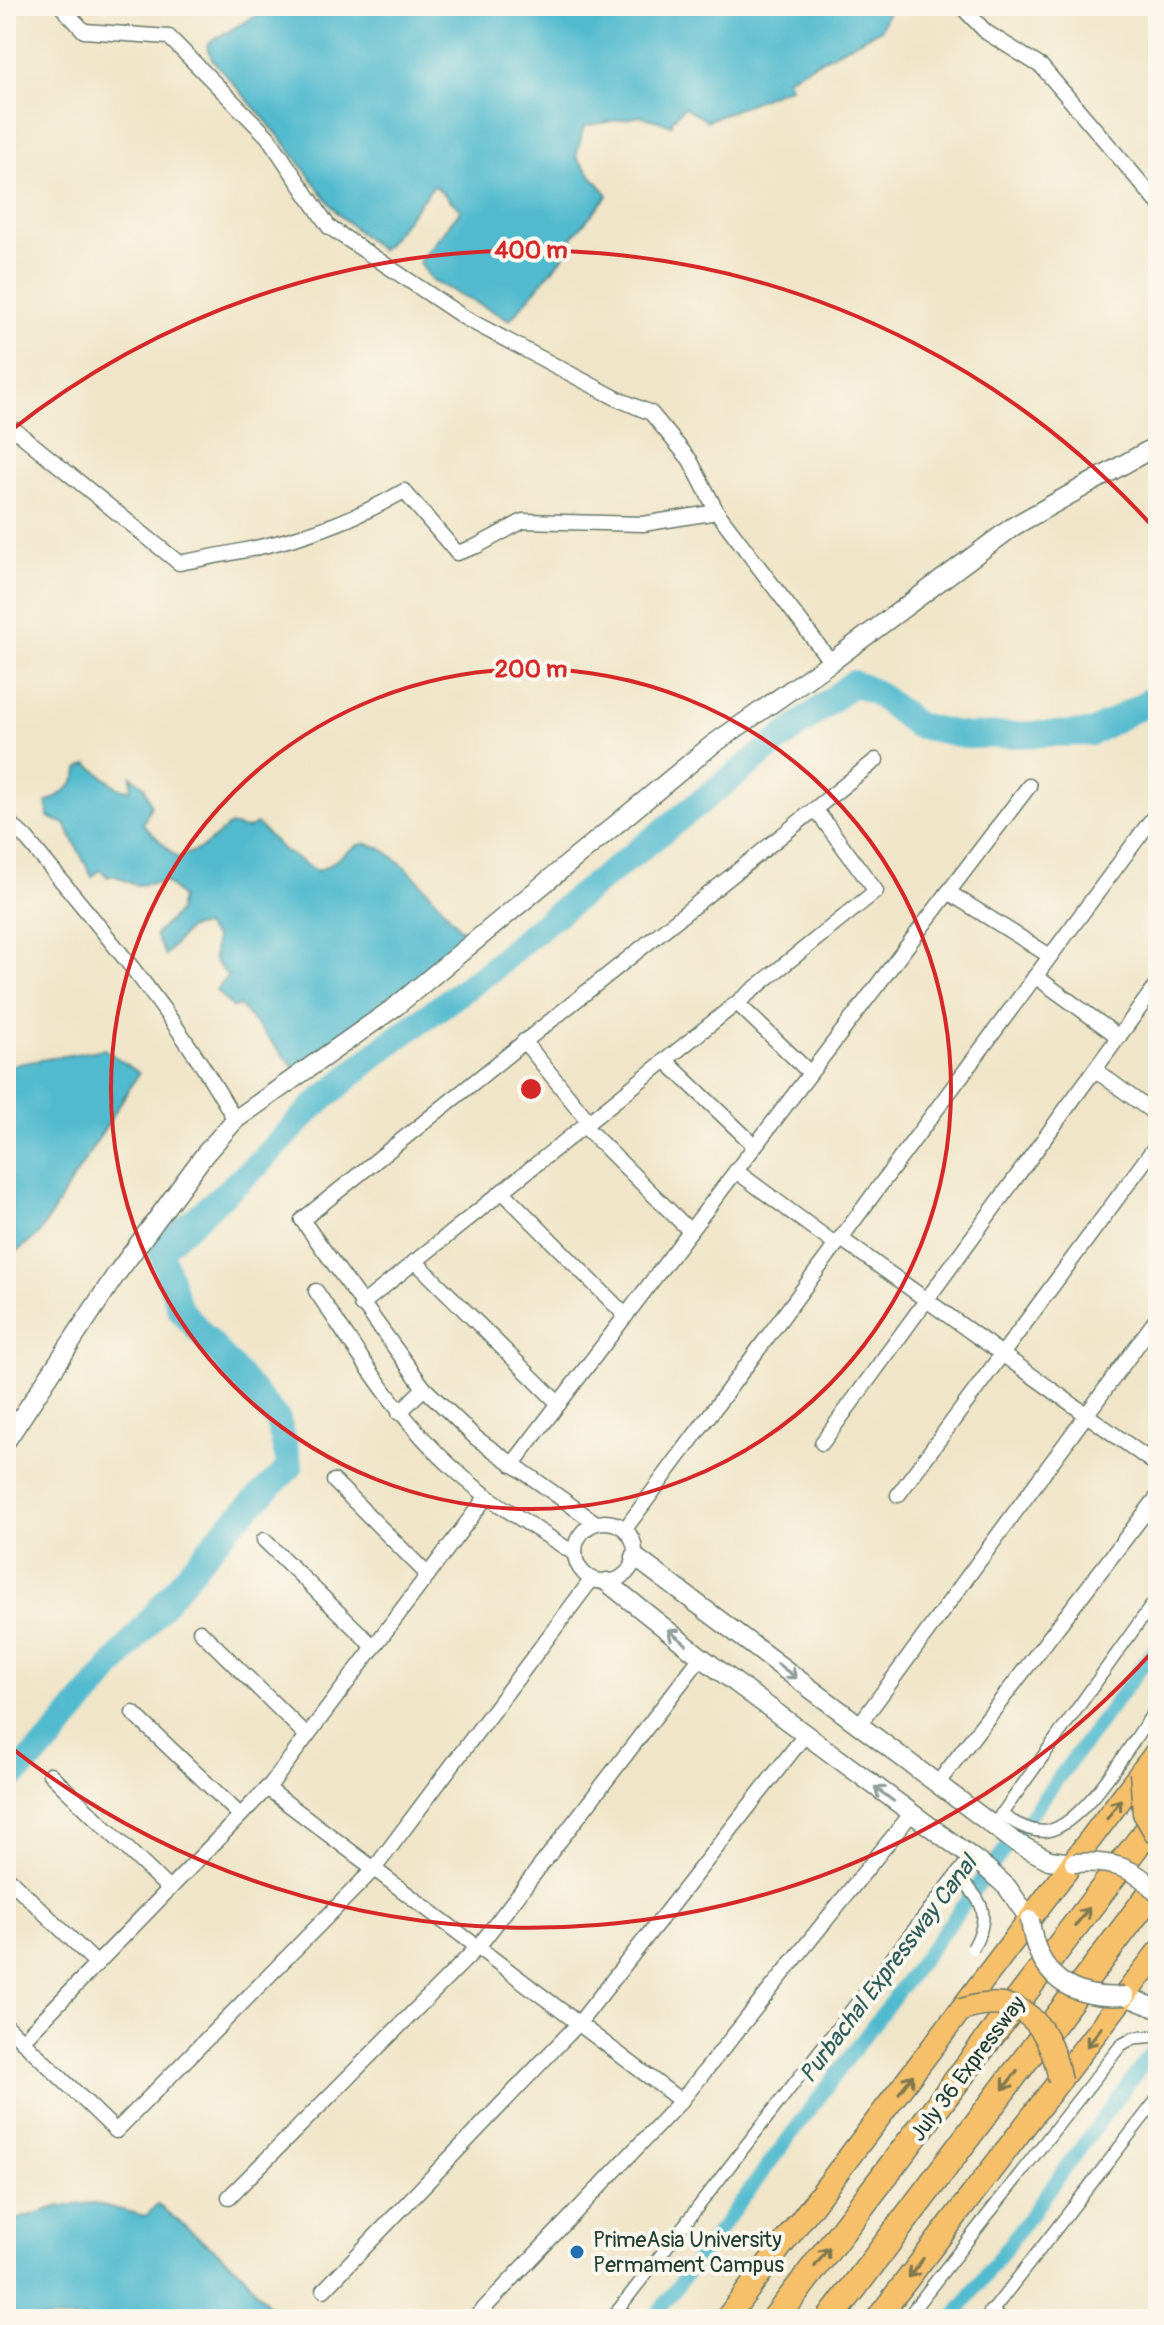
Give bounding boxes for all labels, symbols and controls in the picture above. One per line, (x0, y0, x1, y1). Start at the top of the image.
text: 400 m (494, 236, 568, 265)
text: 200 m (495, 655, 567, 684)
centre of rings (517, 1075, 545, 1103)
one-way arrow (667, 1629, 688, 1646)
one-way arrow (776, 1663, 797, 1680)
one-way arrow (874, 1786, 896, 1802)
one-way arrow (1105, 1799, 1122, 1821)
water label: Purbachal Expressway Canal (794, 1848, 985, 2089)
one-way arrow (1074, 1907, 1091, 1928)
street label: July 36 Expressway (904, 1990, 1032, 2147)
one-way arrow (1085, 2025, 1102, 2047)
one-way arrow (1002, 2069, 1018, 2091)
one-way arrow (898, 2074, 915, 2095)
place label: PrimeAsia University Permament Campus (593, 2226, 784, 2279)
marker: PrimeAsia University Permament Campus (568, 2243, 586, 2261)
one-way arrow (814, 2247, 831, 2268)
one-way arrow (908, 2256, 925, 2278)

